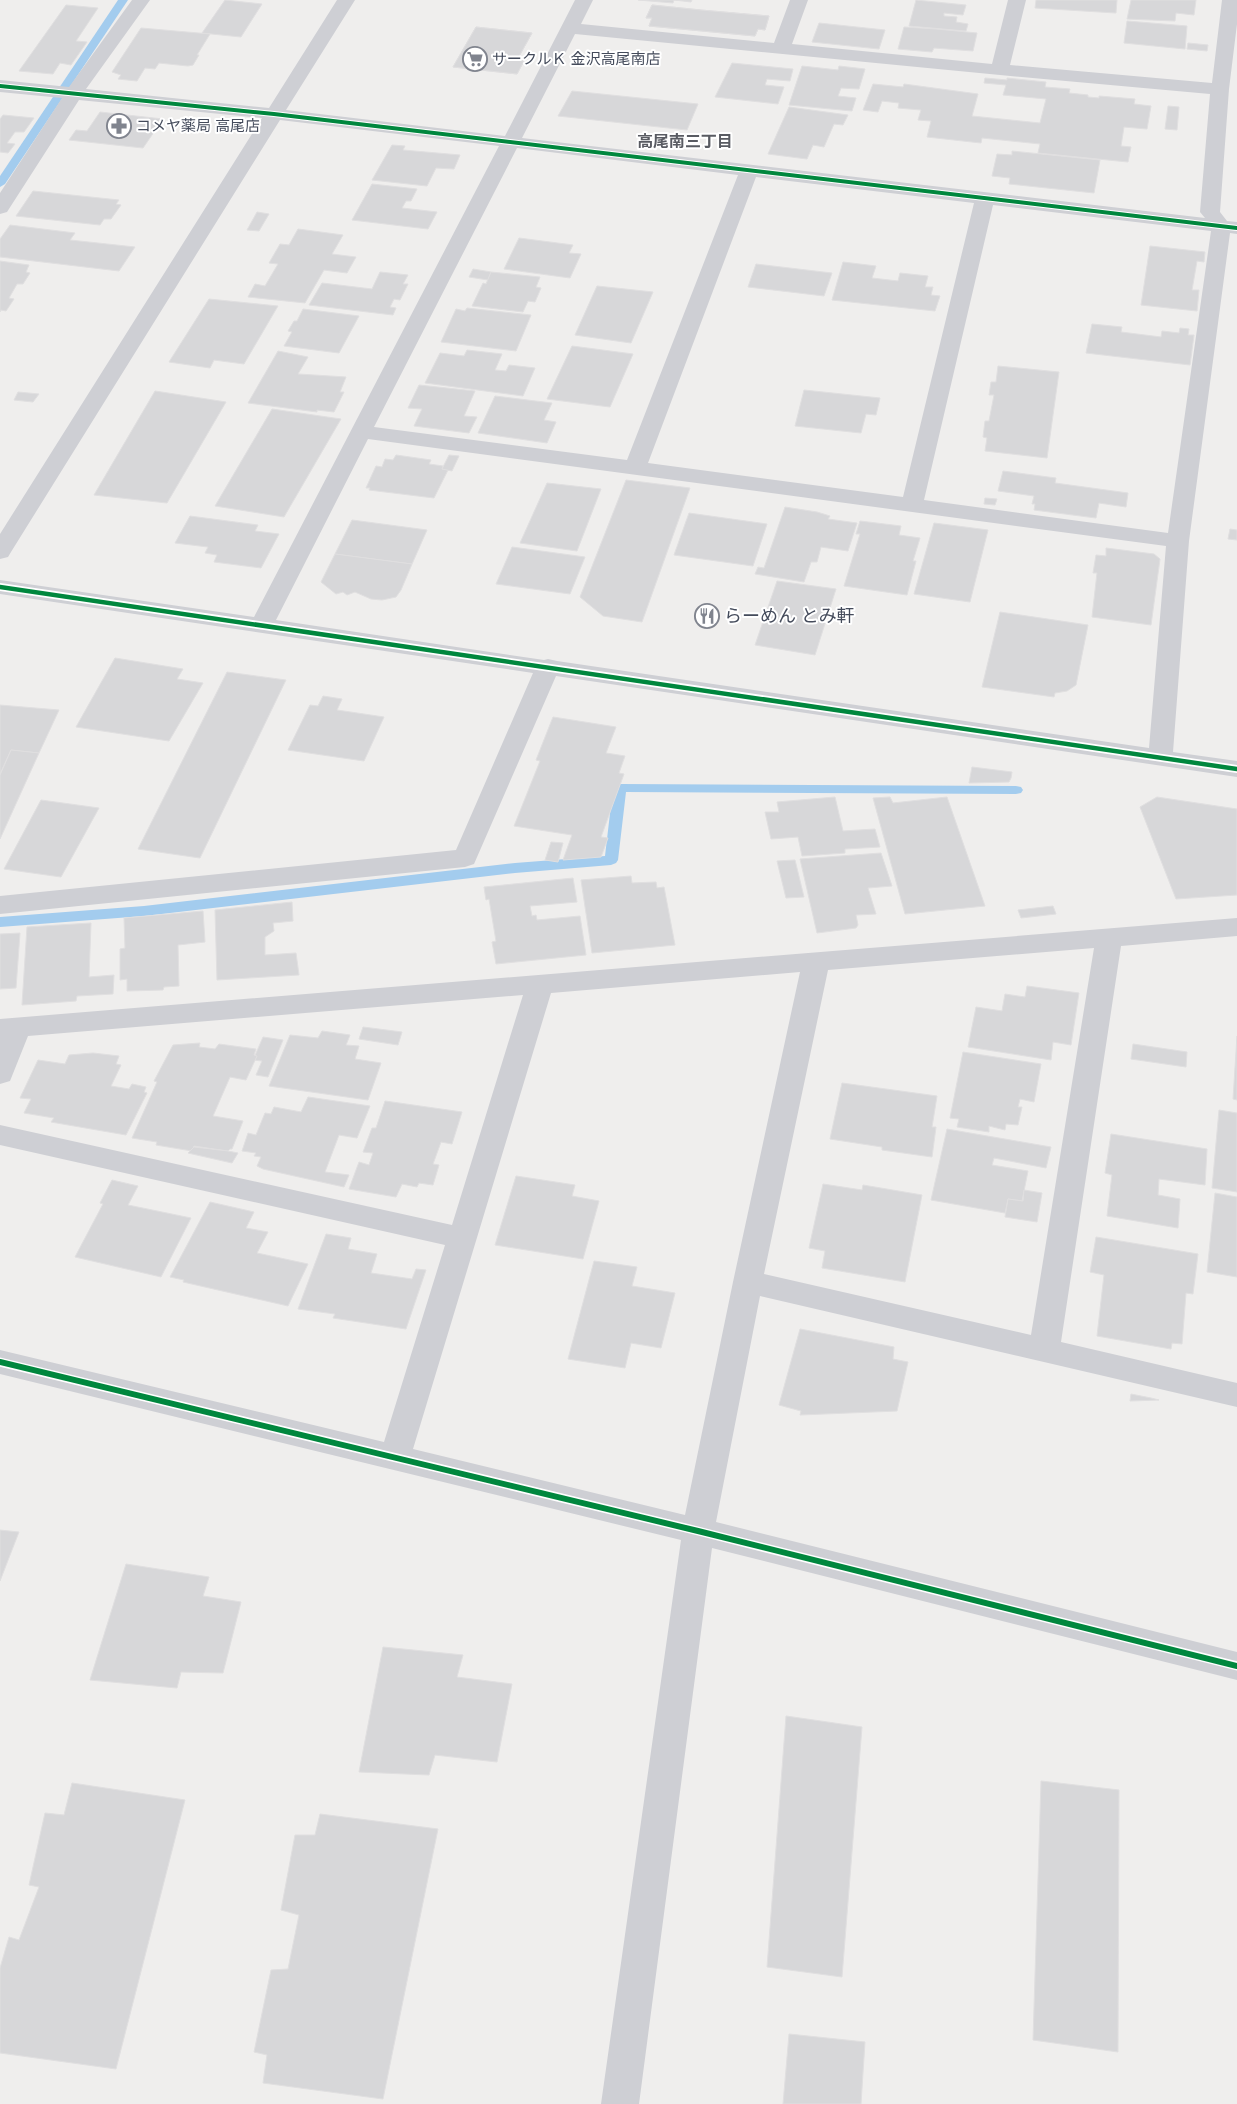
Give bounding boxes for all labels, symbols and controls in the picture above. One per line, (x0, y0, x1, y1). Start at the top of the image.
supermarket icon: サークルＫ 金沢高尾南店 (462, 46, 488, 72)
place label: サークルＫ 金沢高尾南店 (492, 48, 660, 68)
pharmacy icon: コメヤ薬局 高尾店 (106, 113, 132, 139)
place label: コメヤ薬局 高尾店 (136, 115, 260, 135)
district label: 高尾南三丁目 (637, 130, 733, 152)
restaurant icon: らーめん とみ軒 (694, 603, 720, 629)
place label: らーめん とみ軒 (724, 603, 855, 627)

